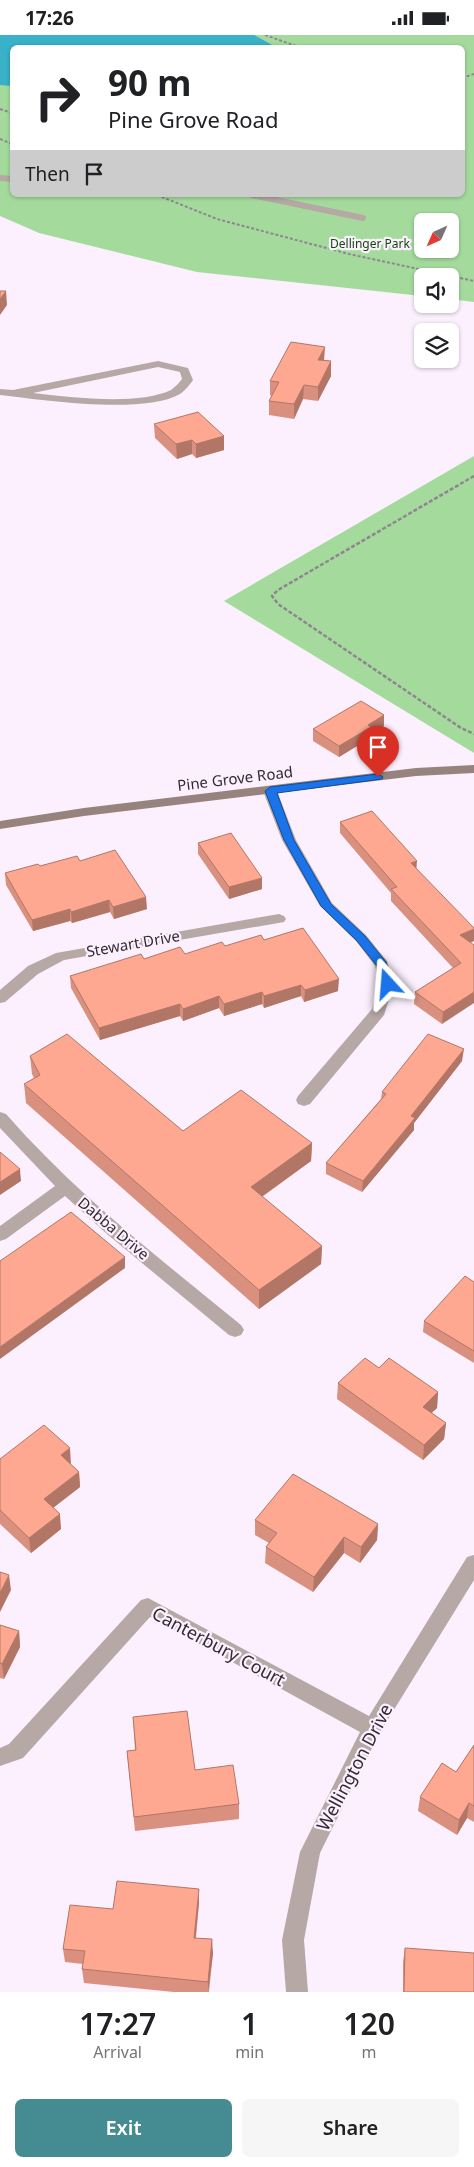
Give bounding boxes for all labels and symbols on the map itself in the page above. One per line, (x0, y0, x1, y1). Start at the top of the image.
north arrow (414, 213, 459, 257)
park label: Dellinger Park (330, 235, 410, 252)
pin (357, 726, 399, 777)
street label: Pine Grove Road (176, 761, 294, 795)
street label: Stewart Drive (85, 925, 181, 961)
position arrow (361, 957, 413, 1009)
street label: Dabba Drive (74, 1192, 154, 1264)
street label: Canterbury Court (148, 1601, 290, 1691)
street label: Wellington Drive (310, 1699, 398, 1835)

